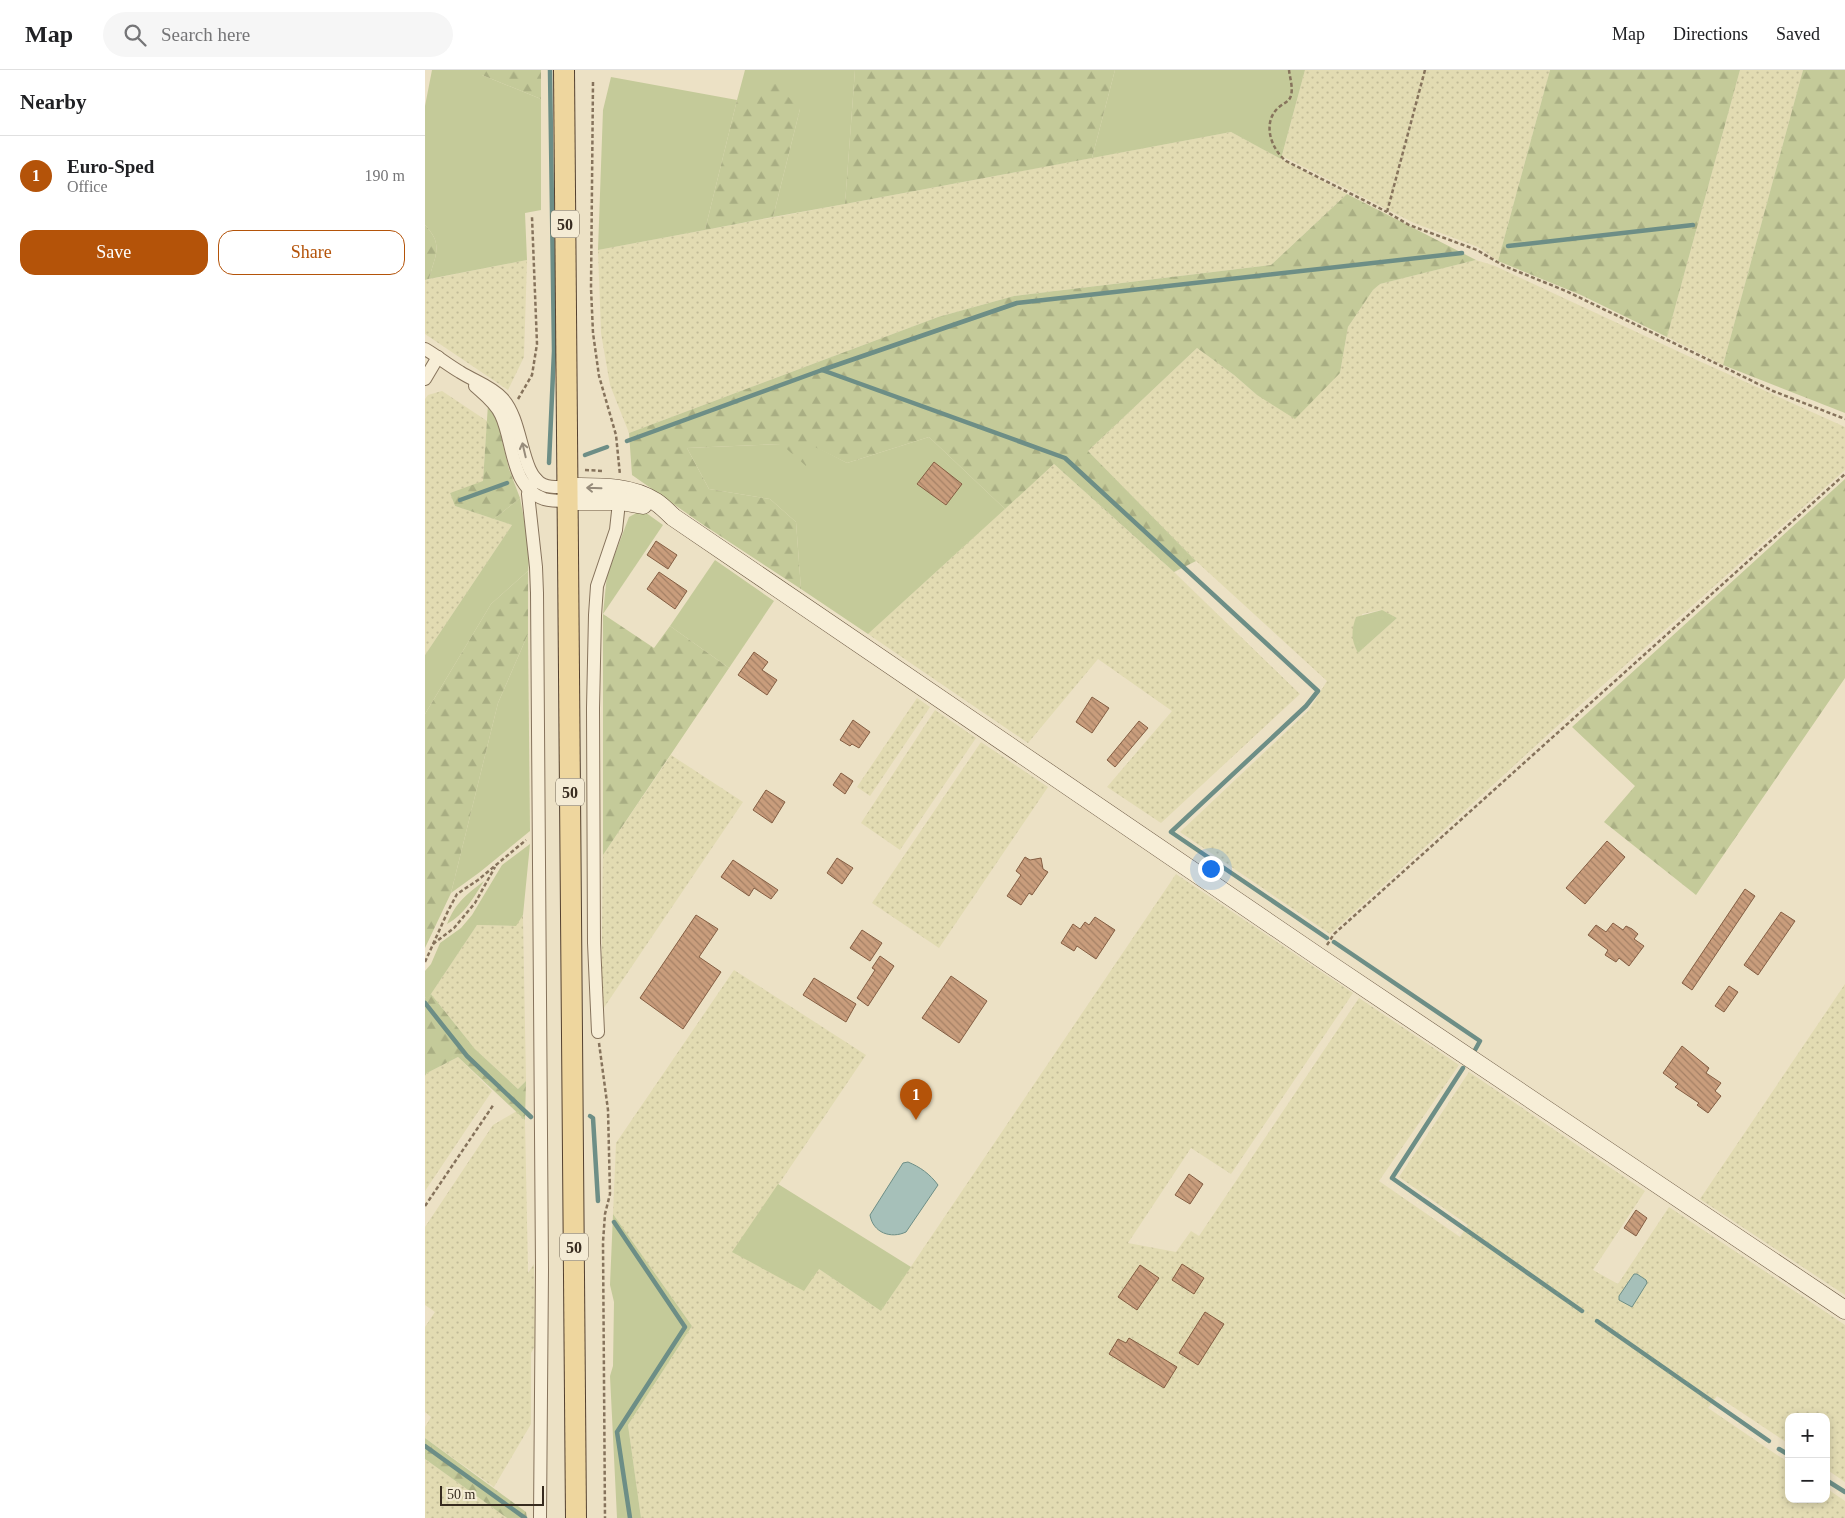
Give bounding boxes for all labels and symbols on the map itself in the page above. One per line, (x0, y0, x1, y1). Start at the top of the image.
road number: 50 (551, 210, 579, 238)
one-way arrow (519, 442, 528, 458)
one-way arrow (586, 483, 602, 492)
road number: 50 (556, 779, 584, 806)
your location (1198, 856, 1224, 882)
pin: 1 (900, 1079, 932, 1120)
road number: 50 (560, 1234, 588, 1260)
scale bar (440, 1483, 544, 1506)

